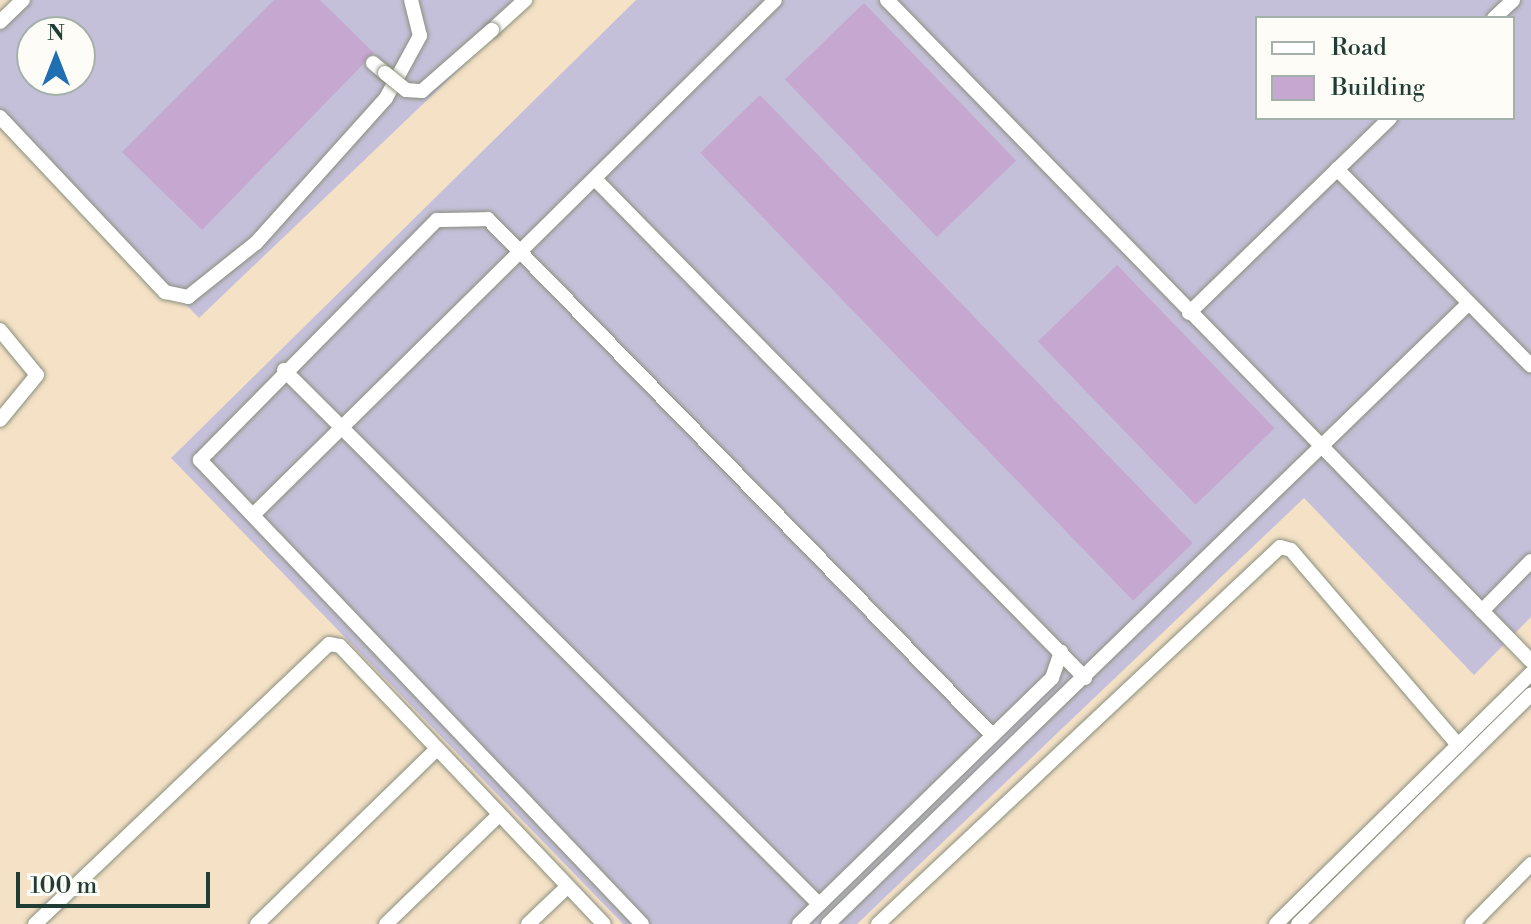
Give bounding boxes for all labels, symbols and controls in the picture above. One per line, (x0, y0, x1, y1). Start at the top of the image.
north arrow (16, 16, 96, 96)
legend (1255, 16, 1515, 120)
text: N (47, 20, 65, 47)
text: Road (1331, 33, 1387, 63)
text: Building (1331, 73, 1425, 103)
scale bar (20, 856, 214, 906)
text: 100 m (30, 871, 97, 901)

